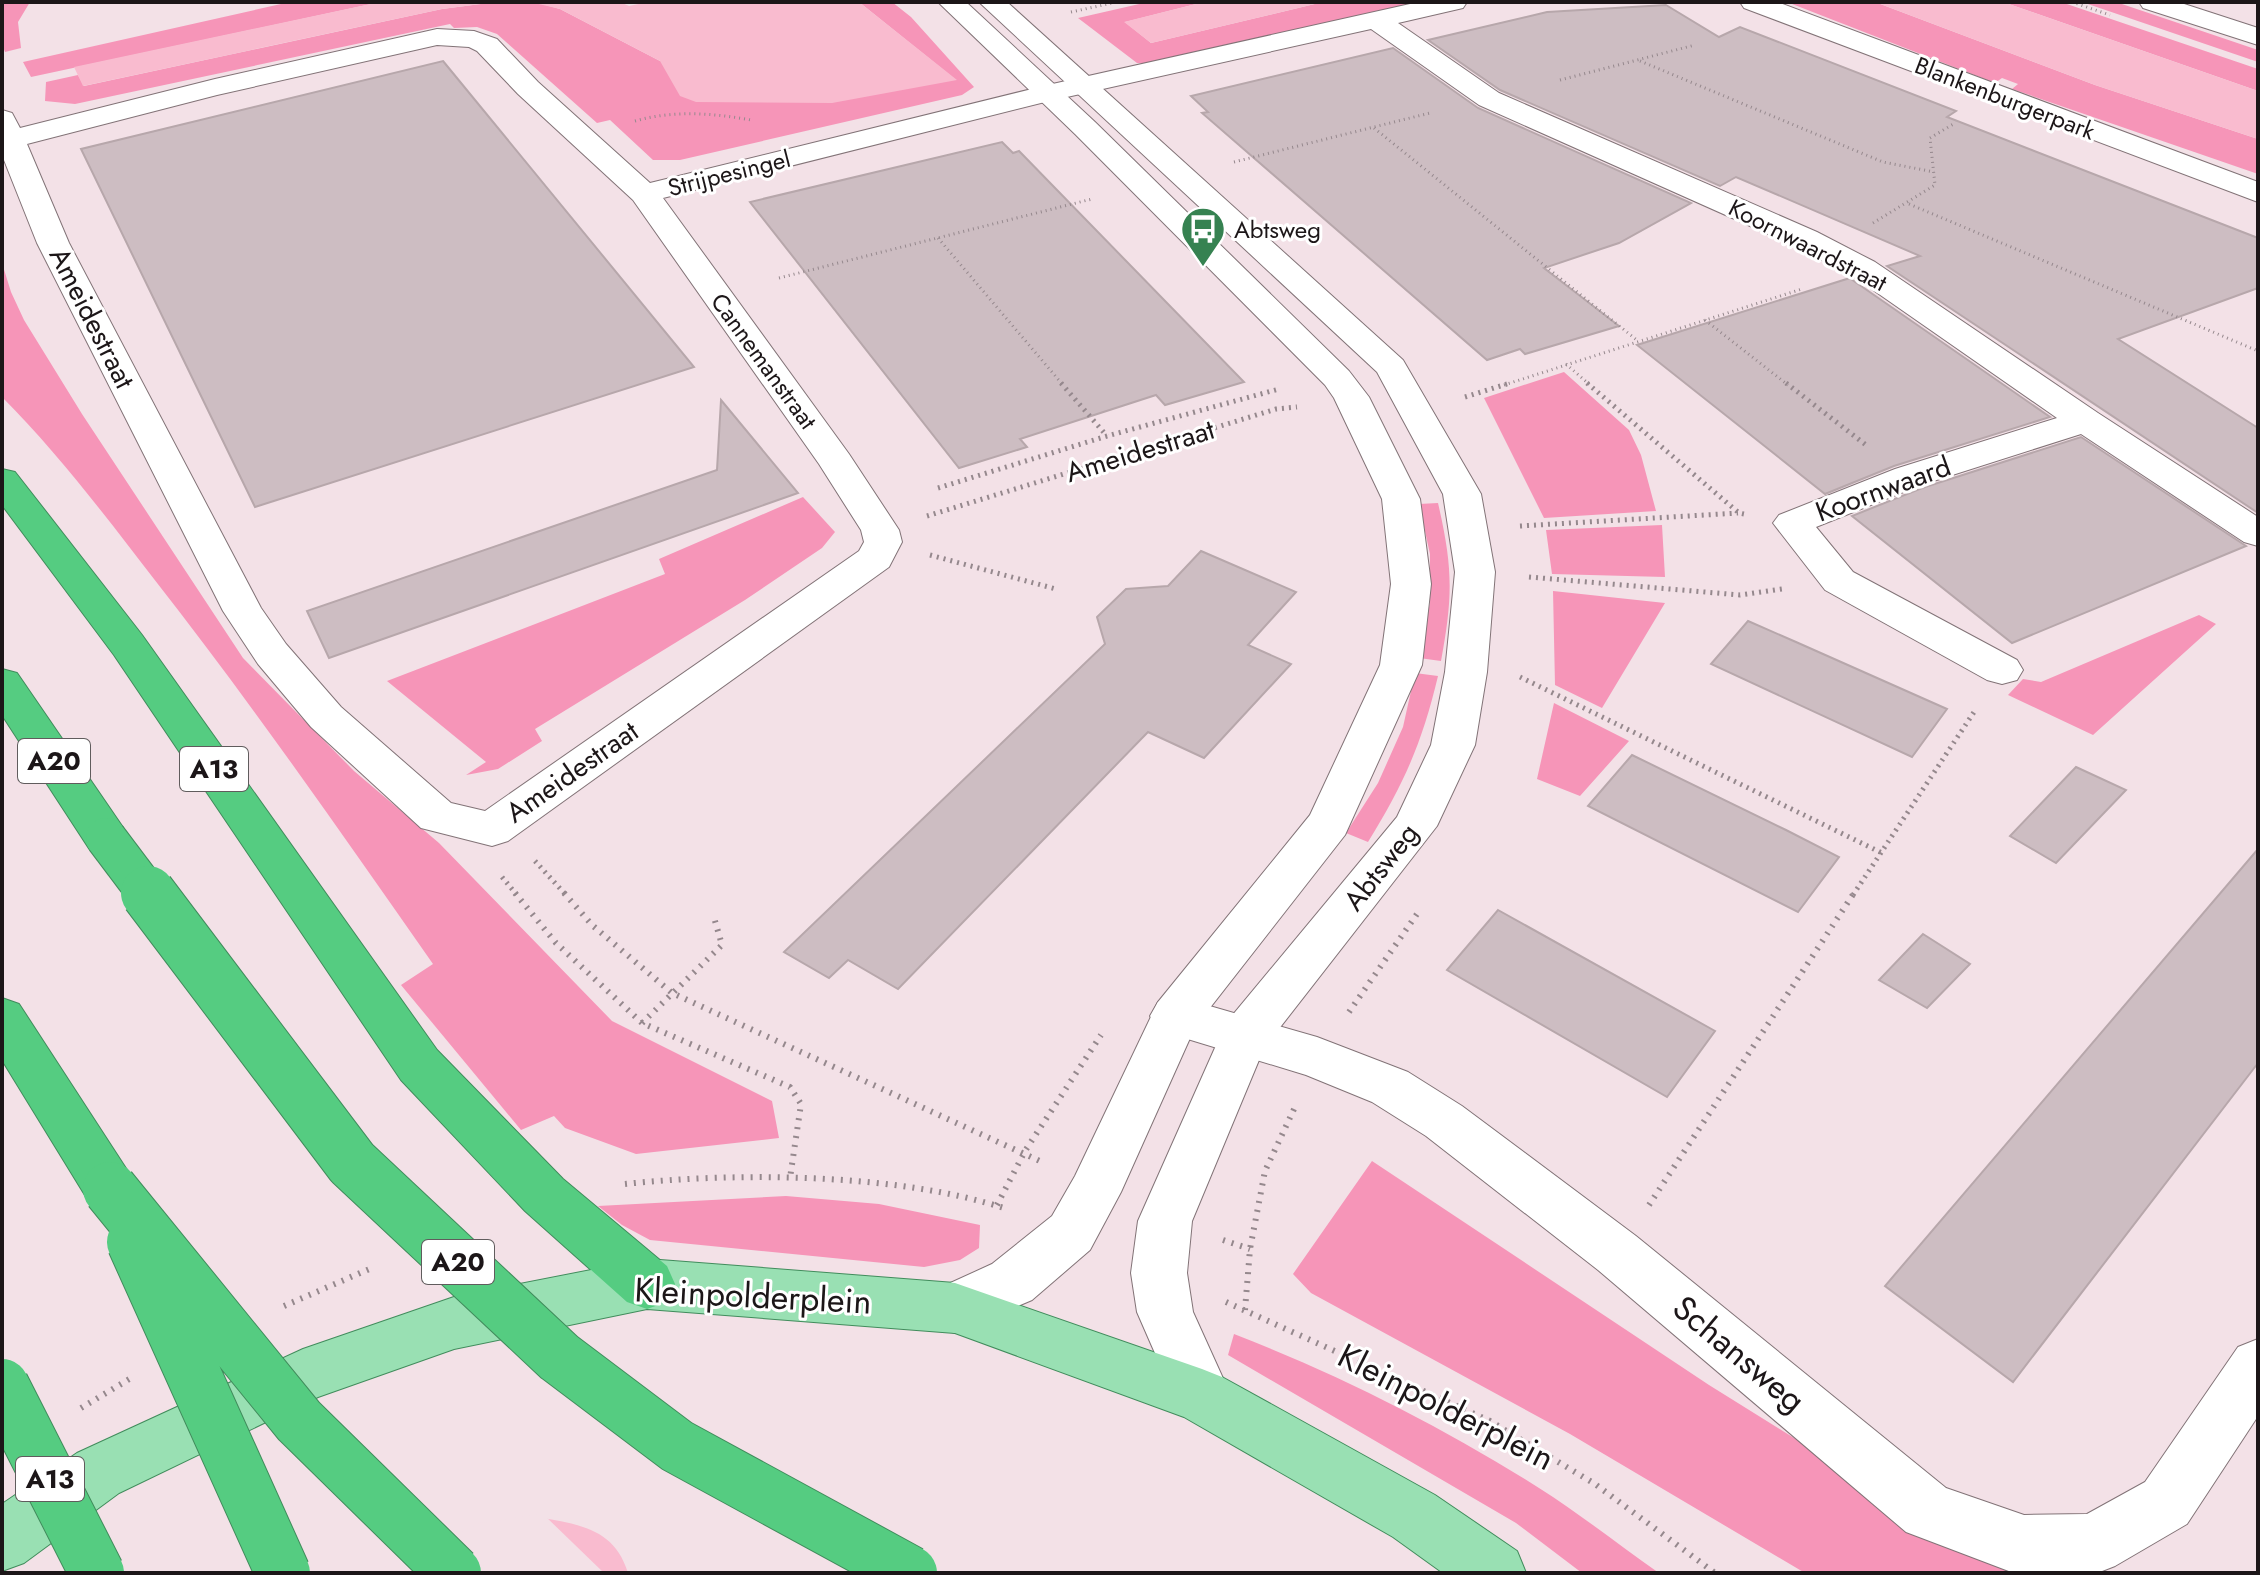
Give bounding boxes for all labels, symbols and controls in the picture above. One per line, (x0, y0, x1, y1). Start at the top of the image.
street label: Blankenburgerpark (1910, 47, 2101, 149)
street label: Strijpesingel (664, 141, 794, 205)
street label: Koornwaardstraat (1723, 190, 1893, 300)
bus stop icon: Abtsweg (1179, 205, 1227, 268)
place label: Abtsweg (1234, 212, 1321, 247)
street label: Ameidestraat (39, 240, 145, 396)
street label: Cannemanstraat (703, 286, 826, 437)
street label: Ameidestraat (1061, 409, 1220, 493)
street label: Koornwaard (1810, 446, 1956, 532)
street label: Ameidestraat (497, 711, 647, 833)
road number: A20 (18, 739, 90, 783)
road number: A13 (180, 747, 248, 791)
street label: Abtsweg (1334, 814, 1428, 920)
road number: A20 (422, 1240, 494, 1284)
street label: Kleinpolderplein (633, 1265, 873, 1327)
street label: Schansweg (1662, 1284, 1816, 1424)
street label: Kleinpolderplein (1329, 1331, 1563, 1483)
road number: A13 (16, 1457, 84, 1501)

